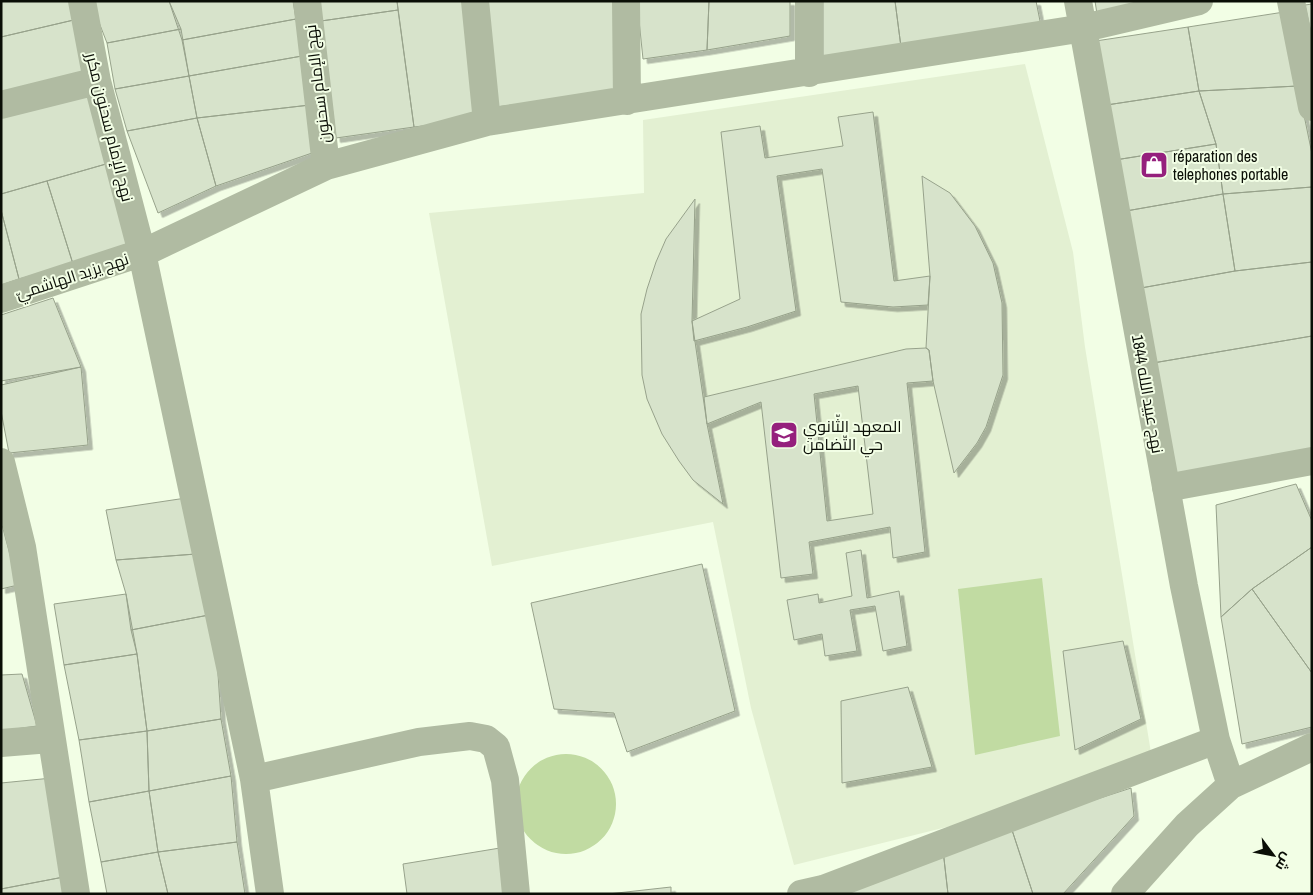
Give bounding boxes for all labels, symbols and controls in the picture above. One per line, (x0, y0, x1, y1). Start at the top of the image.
street label: نهج الإمام سحنون (299, 23, 336, 145)
street label: نهج الإمام سحنون مكرر (80, 49, 139, 204)
place label: réparation des telephones portable (1173, 145, 1288, 185)
shop icon: réparation des telephones portable (1139, 150, 1169, 180)
street label: نهج يزيد الهاشميّ (12, 247, 132, 308)
street label: نهج عبيد اللله 1844 (1126, 333, 1169, 455)
place label: المعهد الثّانوي حي التّضامن (803, 414, 901, 458)
school or university icon: المعهد الثّانوي حي التّضامن (769, 420, 799, 450)
north arrow (1248, 830, 1298, 880)
text: ش (1272, 850, 1296, 874)

